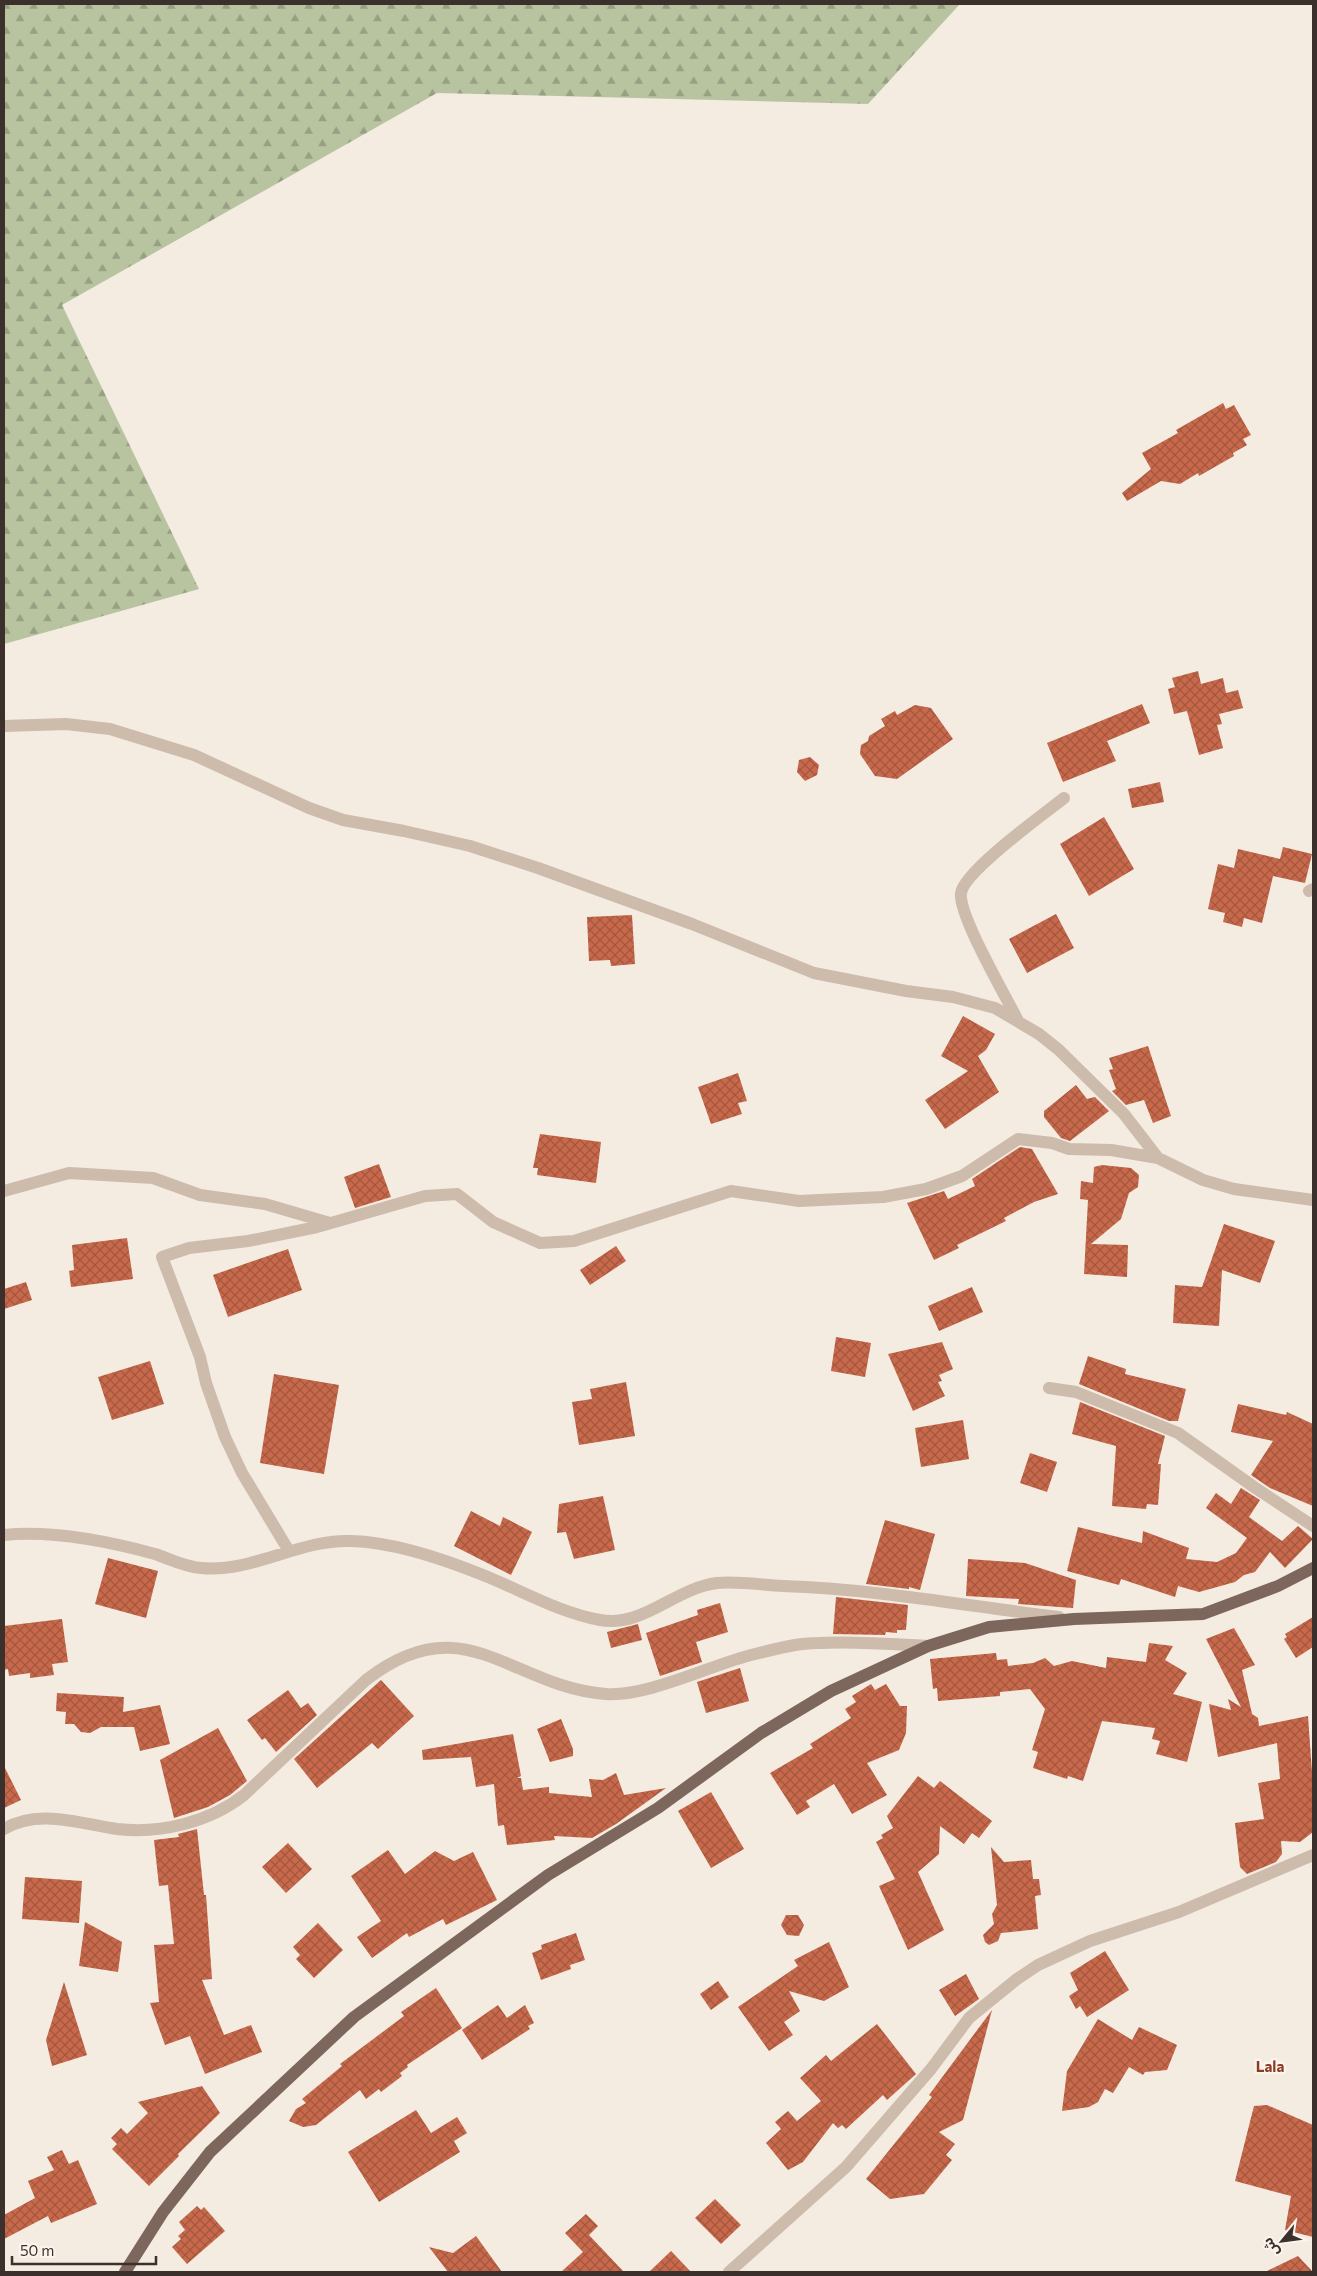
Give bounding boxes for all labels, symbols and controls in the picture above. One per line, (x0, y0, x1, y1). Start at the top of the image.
district label: Lala (1256, 2057, 1284, 2075)
north arrow (1257, 2216, 1307, 2266)
scale bar (12, 2234, 156, 2266)
text: ش (1258, 2235, 1282, 2260)
text: 50 m (20, 2241, 54, 2259)

